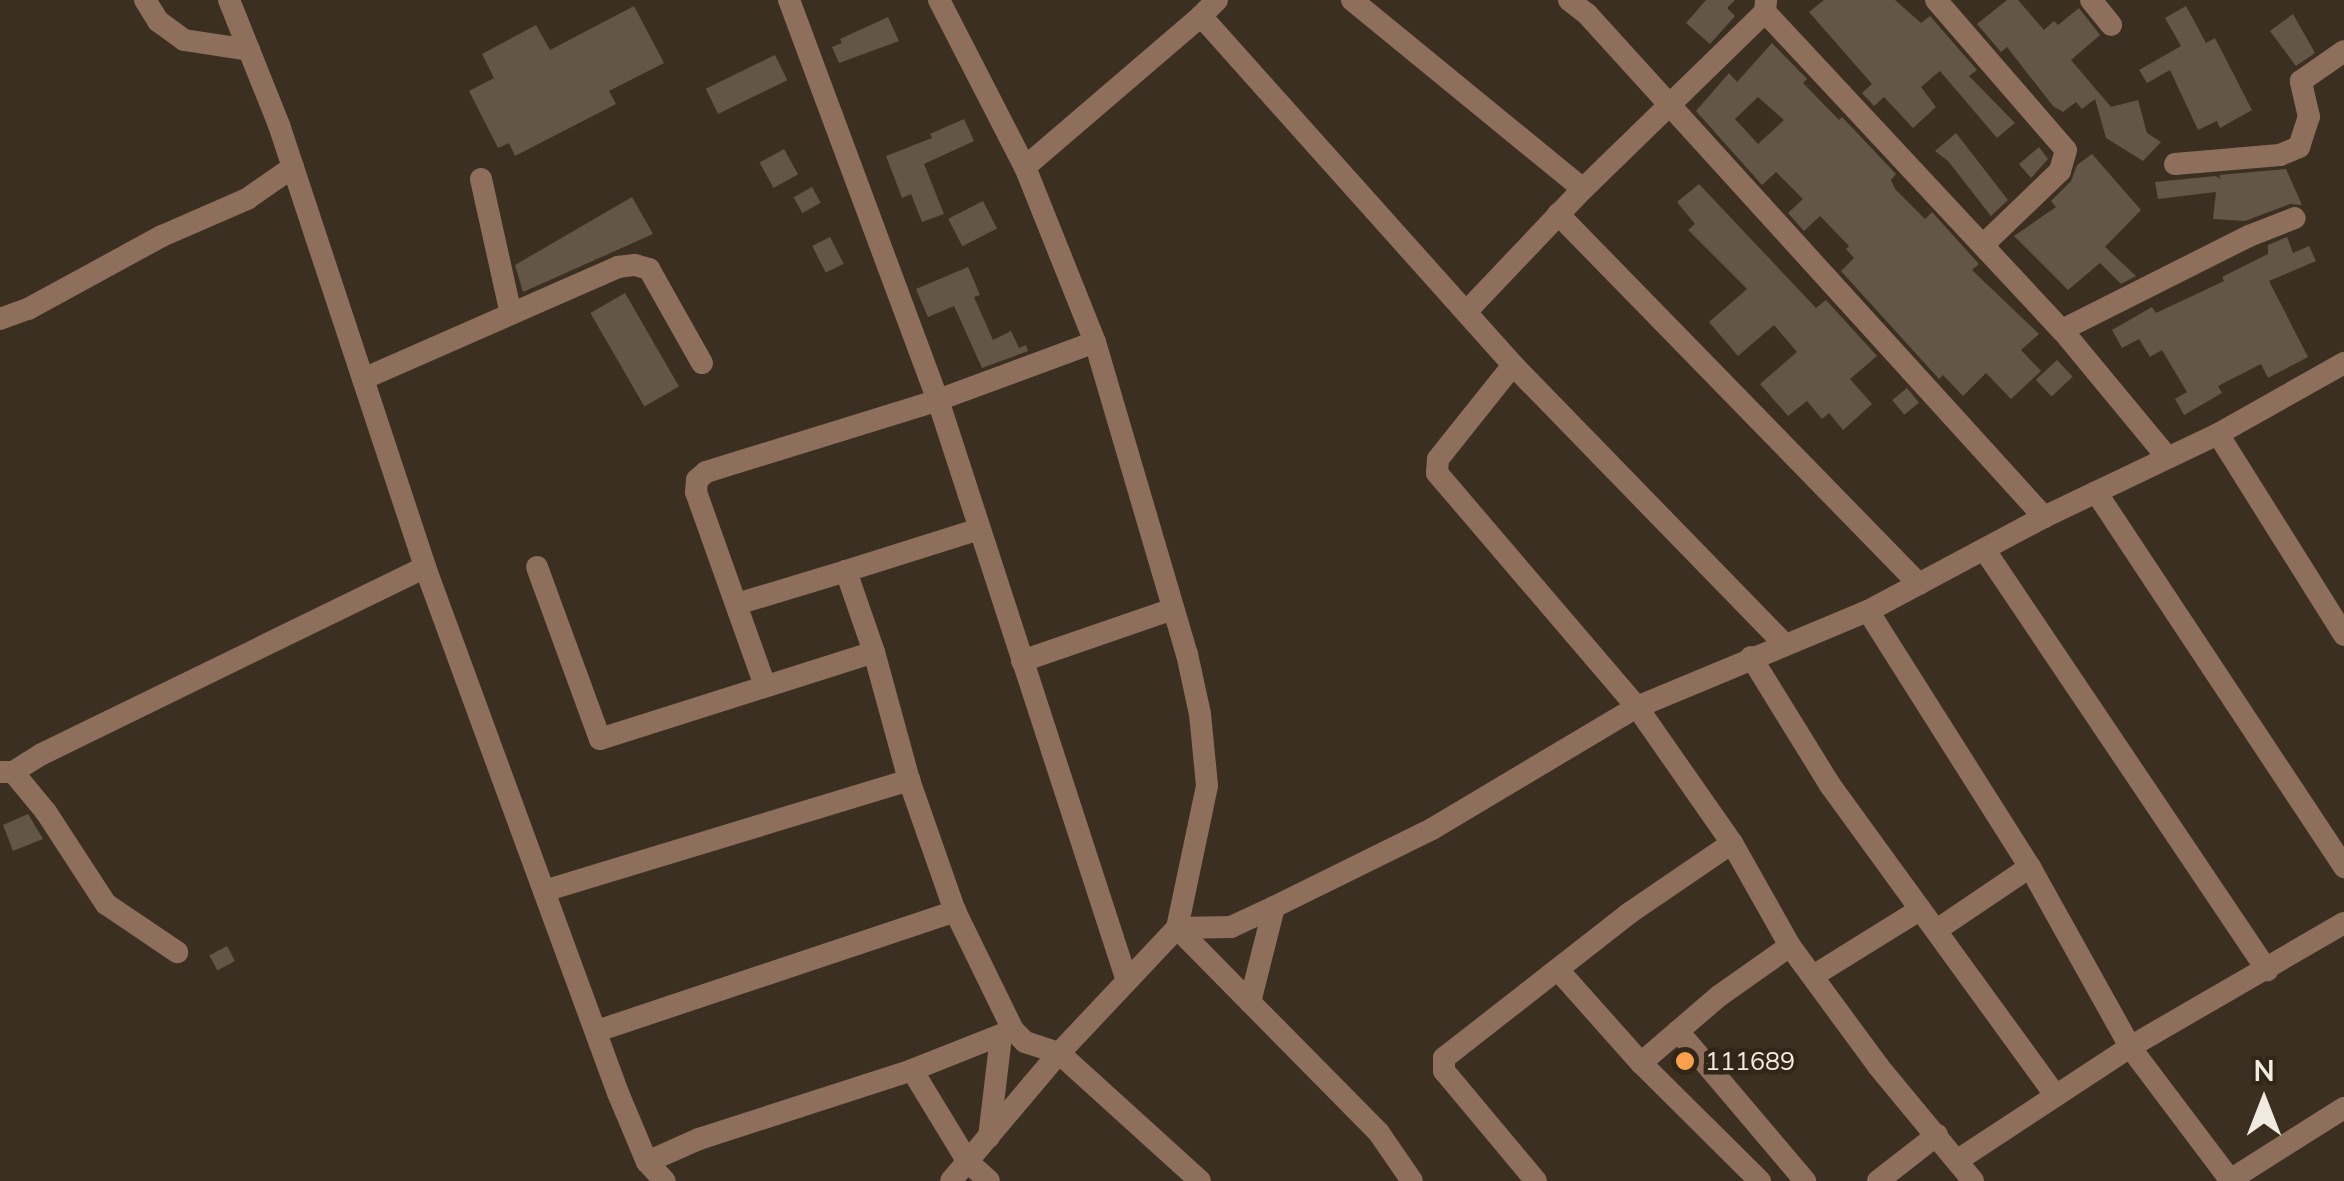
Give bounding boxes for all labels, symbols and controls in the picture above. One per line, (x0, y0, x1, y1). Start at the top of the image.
place label: 111689 (1705, 1046, 1795, 1076)
marker: 111689 (1674, 1050, 1696, 1072)
north arrow (2214, 1051, 2314, 1151)
text: N (2253, 1053, 2275, 1088)

